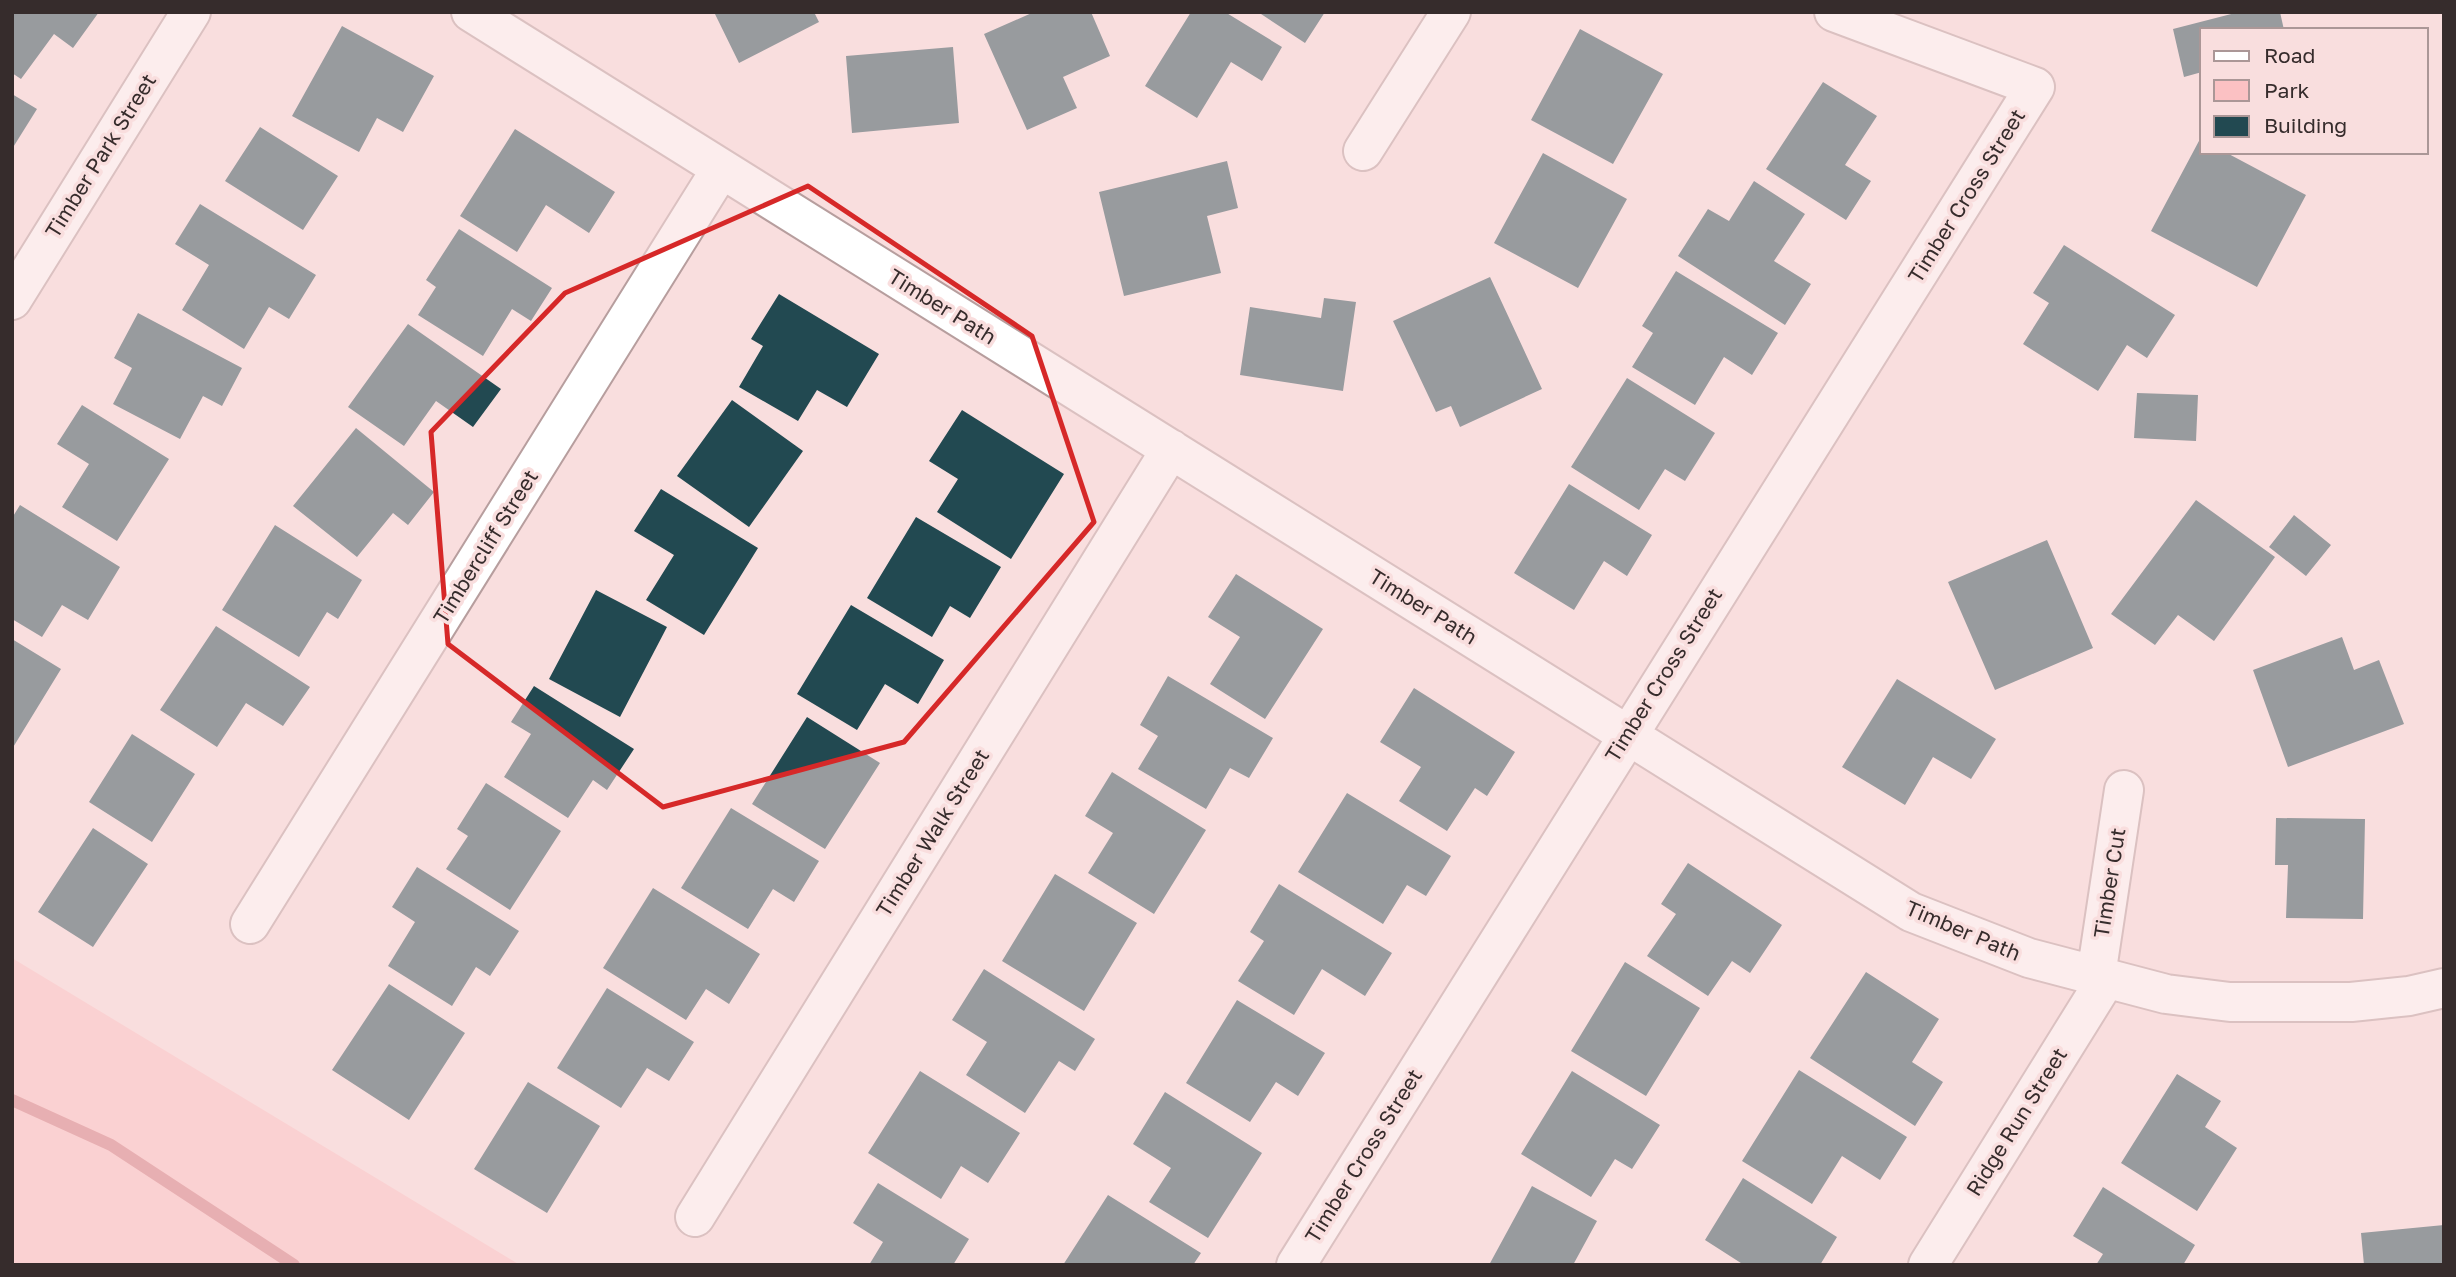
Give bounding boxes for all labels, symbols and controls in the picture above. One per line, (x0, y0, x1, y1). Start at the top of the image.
legend (2200, 28, 2428, 154)
text: Road (2264, 42, 2315, 68)
street label: Timber Park Street (39, 69, 161, 242)
text: Park (2264, 77, 2310, 103)
street label: Timber Cross Street (1902, 104, 2030, 287)
text: Building (2264, 112, 2347, 138)
street label: Timber Path (884, 263, 1001, 350)
street label: Timbercliff Street (427, 465, 543, 628)
street label: Timber Path (1365, 563, 1482, 650)
street label: Timber Cross Street (1599, 583, 1727, 766)
street label: Timber Walk Street (870, 744, 994, 921)
street label: Timber Cut (2087, 826, 2131, 940)
street label: Timber Path (1902, 894, 2025, 966)
street label: Ridge Run Street (1960, 1042, 2072, 1200)
street label: Timber Cross Street (1299, 1064, 1427, 1247)

